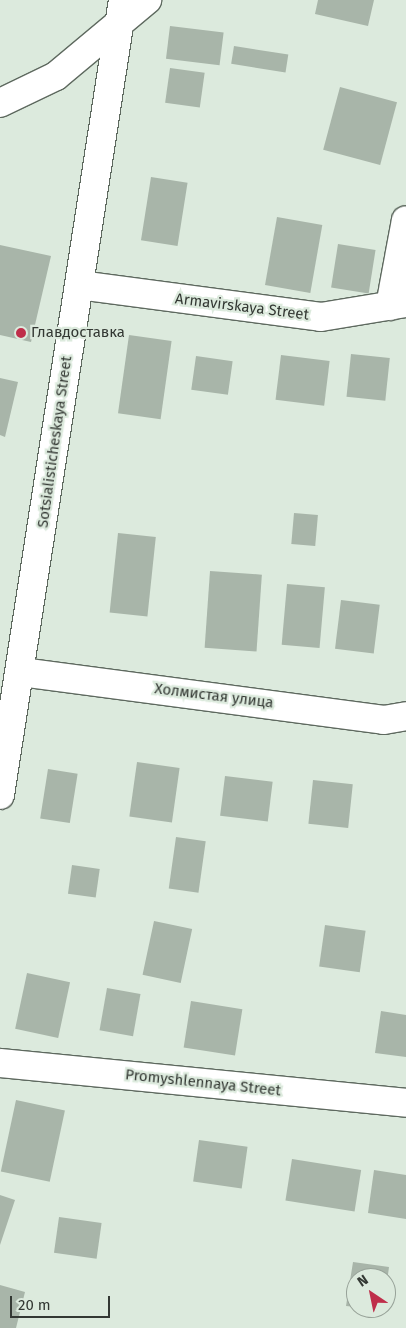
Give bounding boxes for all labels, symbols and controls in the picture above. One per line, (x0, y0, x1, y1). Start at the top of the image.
street label: Armavirskaya Street (174, 290, 310, 324)
place label: Главдоставка (31, 324, 125, 342)
marker: Главдоставка (15, 327, 27, 339)
street label: Sotsialisticheskaya Street (34, 355, 76, 529)
street label: Холмистая улица (153, 680, 275, 712)
street label: Promyshlennaya Street (124, 1066, 282, 1100)
north arrow (346, 1268, 396, 1318)
text: N (354, 1271, 371, 1291)
scale bar (12, 1286, 112, 1318)
text: 20 m (18, 1296, 51, 1314)

